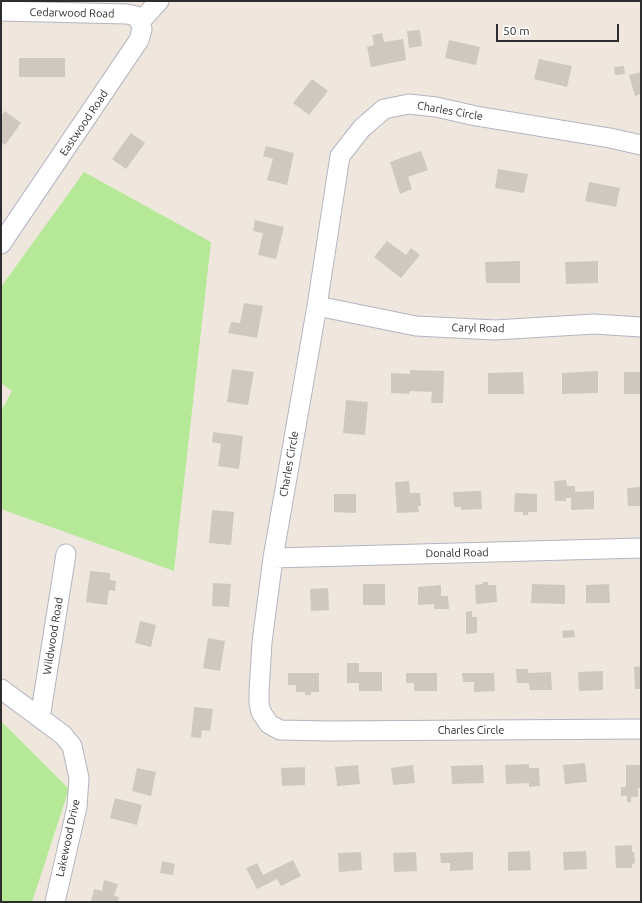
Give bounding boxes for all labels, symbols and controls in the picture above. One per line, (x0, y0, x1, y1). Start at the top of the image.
street label: Cedarwood Road (29, 6, 115, 20)
scale bar (498, 16, 621, 42)
text: 50 m (503, 24, 530, 37)
street label: Eastwood Road (57, 88, 111, 158)
street label: Charles Circle (416, 99, 484, 123)
street label: Caryl Road (451, 321, 505, 335)
street label: Charles Circle (277, 430, 301, 498)
street label: Donald Road (425, 546, 489, 560)
street label: Wildwood Road (40, 596, 66, 676)
street label: Charles Circle (438, 723, 504, 737)
street label: Lakewood Drive (53, 798, 83, 878)

